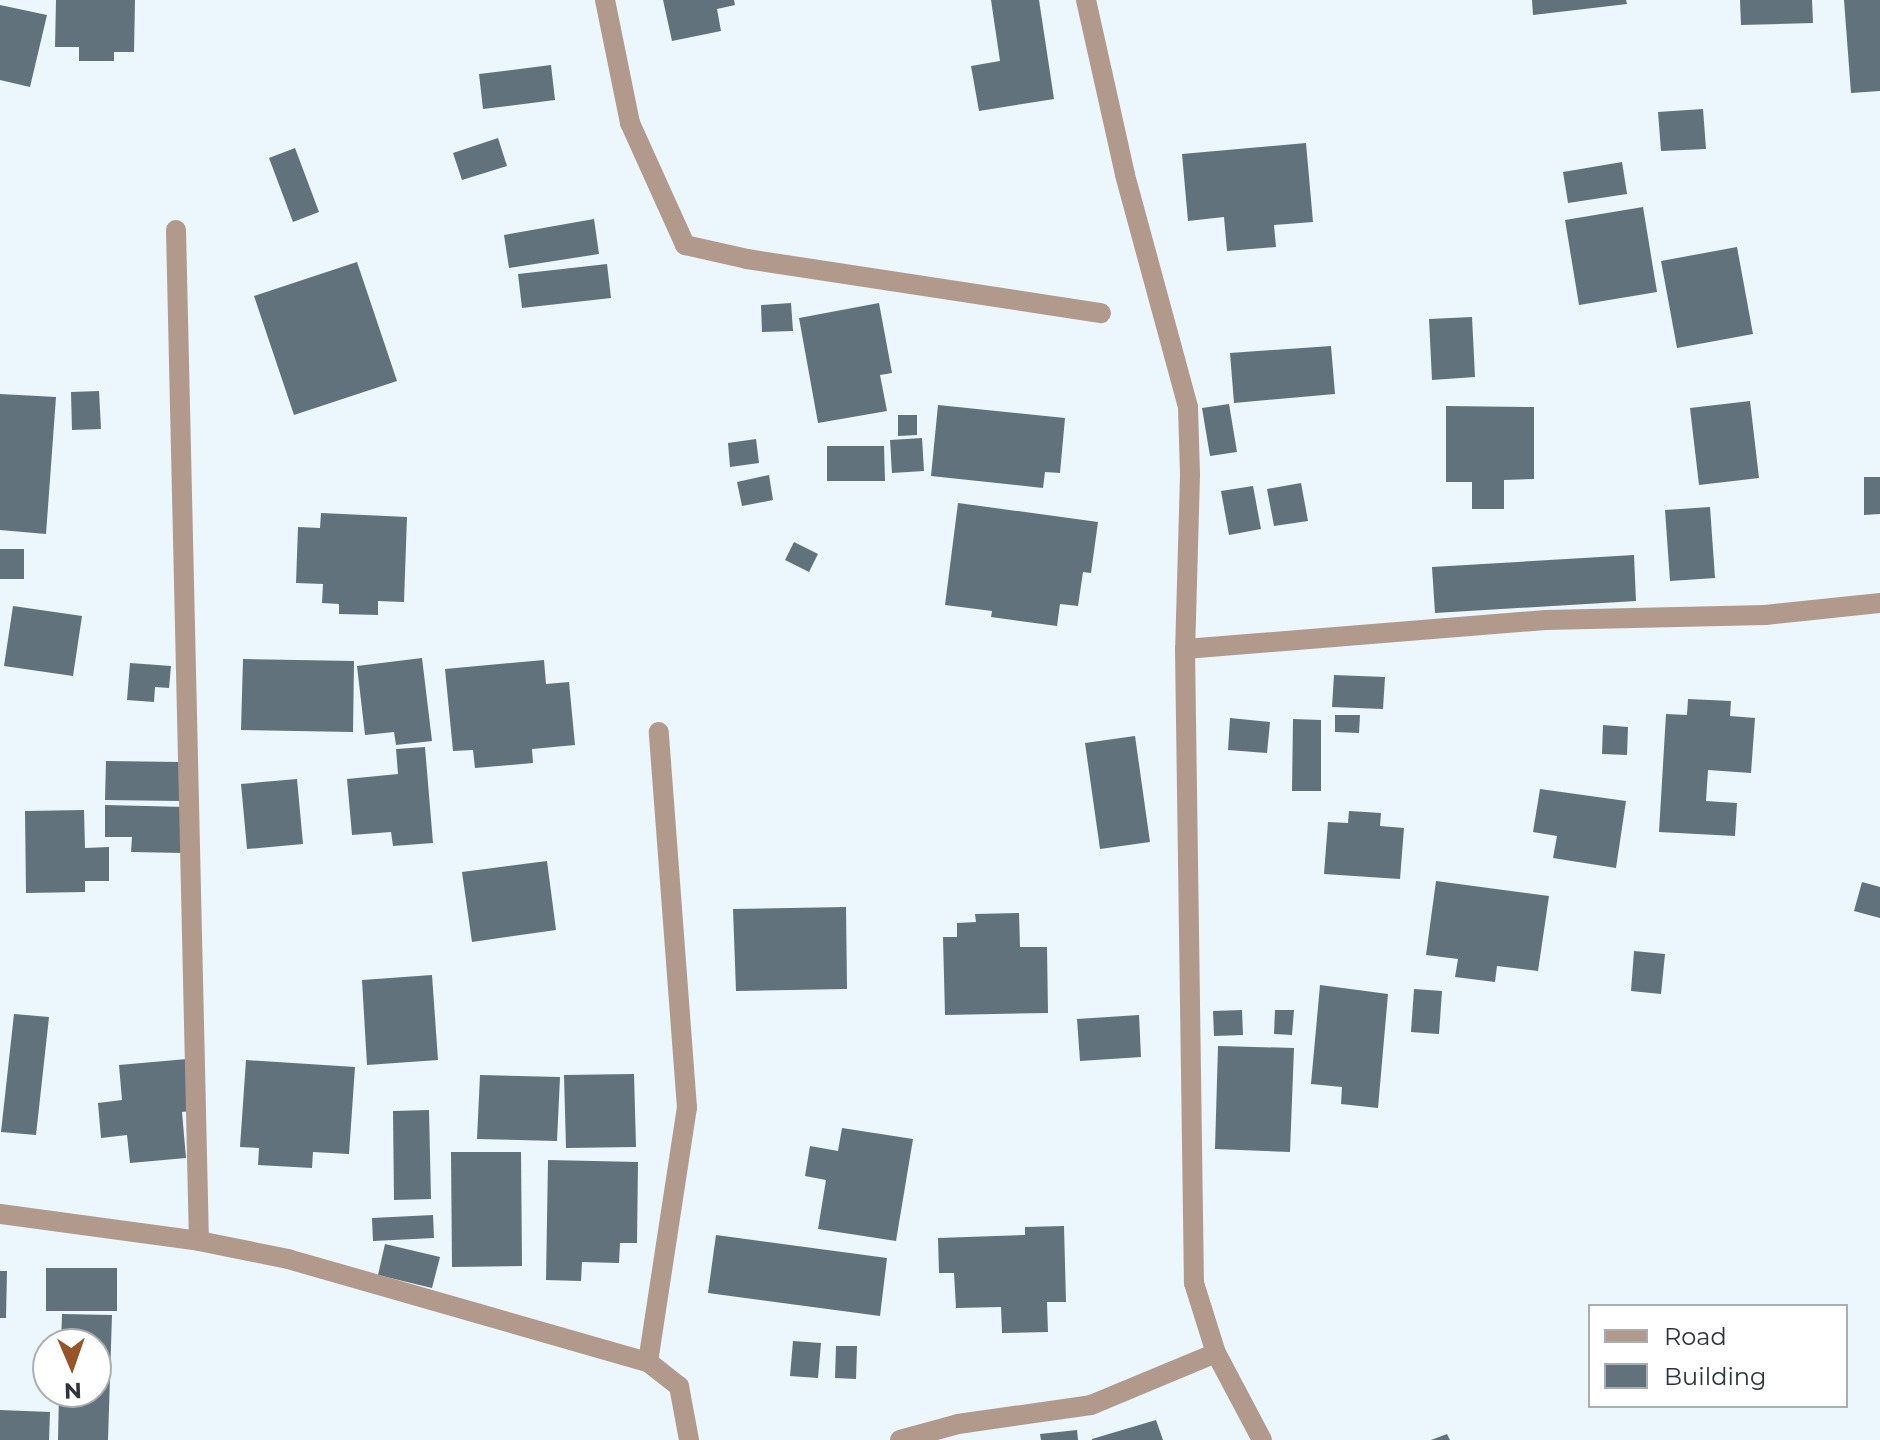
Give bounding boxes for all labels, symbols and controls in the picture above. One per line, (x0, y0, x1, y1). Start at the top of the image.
legend (1588, 1304, 1848, 1408)
text: Road (1664, 1322, 1727, 1351)
north arrow (32, 1328, 112, 1408)
text: Building (1664, 1362, 1767, 1391)
text: N (63, 1377, 82, 1404)

